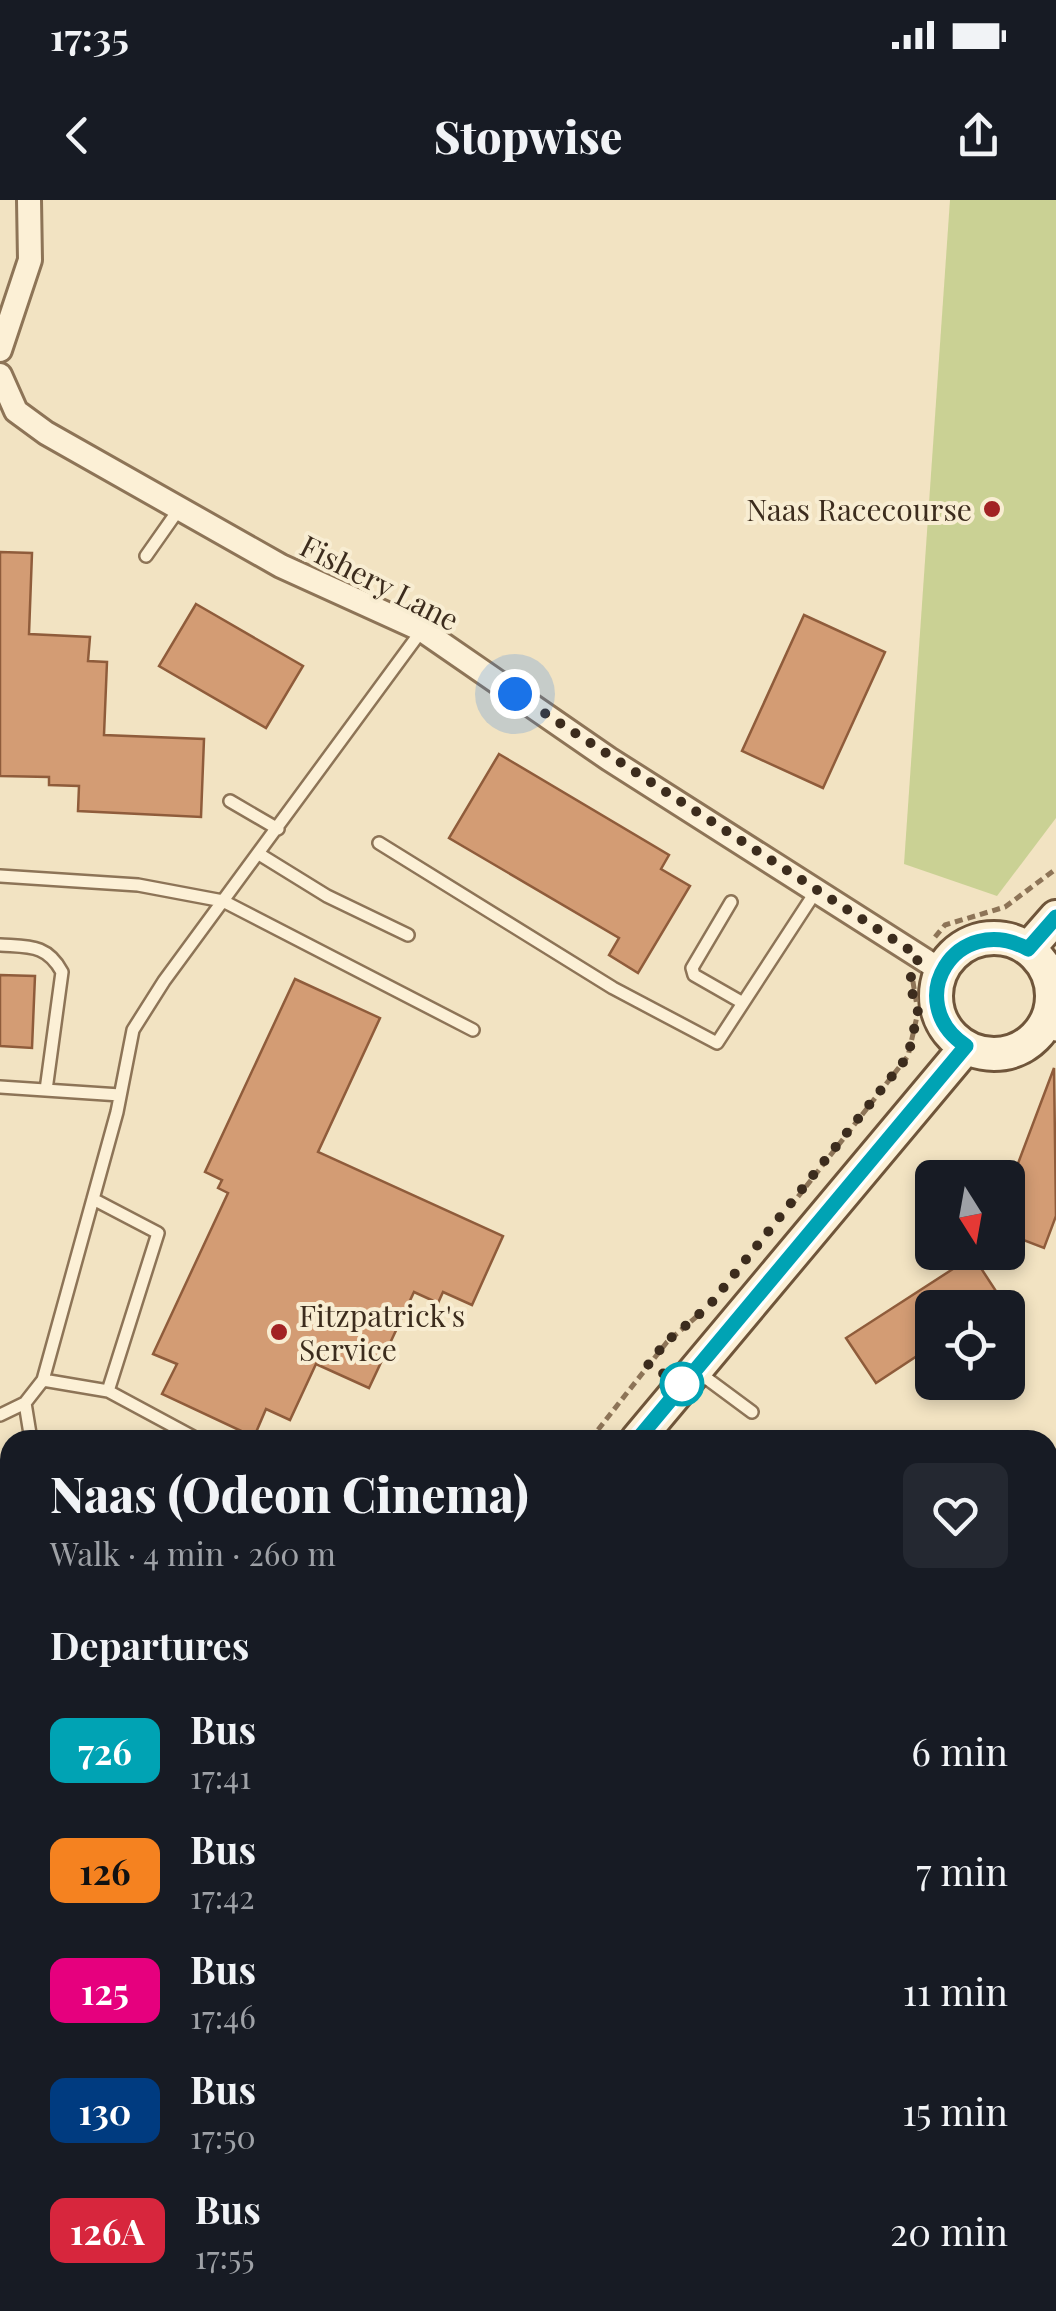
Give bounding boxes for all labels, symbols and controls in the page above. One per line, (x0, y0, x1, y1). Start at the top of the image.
text: 17:35 (50, 10, 129, 61)
text: Stopwise (434, 105, 622, 165)
icon: back (50, 108, 105, 163)
icon: share (951, 108, 1006, 163)
place label: Naas Racecourse (746, 489, 972, 529)
marker: Naas Racecourse (981, 498, 1003, 520)
street label: Fishery Lane (294, 525, 466, 639)
your location (490, 669, 540, 719)
north arrow (915, 1160, 1025, 1270)
map controls (915, 1160, 1025, 1400)
button: locate (915, 1290, 1025, 1400)
place label: Fitzpatrick's Service (299, 1295, 465, 1369)
marker: Fitzpatrick's Service (268, 1321, 290, 1343)
unlabelled marker (661, 1363, 703, 1405)
text: Naas (Odeon Cinema) (50, 1461, 529, 1525)
button: heart (903, 1463, 1008, 1568)
text: Walk · 4 min · 260 m (50, 1531, 336, 1574)
text: Departures (50, 1619, 249, 1670)
text: Bus (190, 1703, 256, 1754)
text: 6 min (911, 1725, 1008, 1776)
text: 726 (78, 1727, 132, 1774)
text: 17:41 (190, 1754, 251, 1797)
text: Bus (190, 1823, 256, 1874)
text: 7 min (916, 1845, 1008, 1896)
text: 126 (79, 1847, 131, 1894)
text: 17:42 (190, 1874, 254, 1917)
text: Bus (190, 1943, 256, 1994)
text: 11 min (903, 1965, 1008, 2016)
text: 125 (81, 1967, 129, 2014)
text: 17:46 (190, 1994, 256, 2037)
text: Bus (190, 2063, 256, 2114)
text: 15 min (902, 2085, 1008, 2136)
text: 130 (79, 2087, 131, 2134)
text: 17:50 (190, 2114, 256, 2157)
text: Bus (195, 2183, 261, 2234)
text: 20 min (890, 2205, 1008, 2256)
text: 126A (70, 2207, 145, 2254)
text: 17:55 (195, 2234, 255, 2277)

